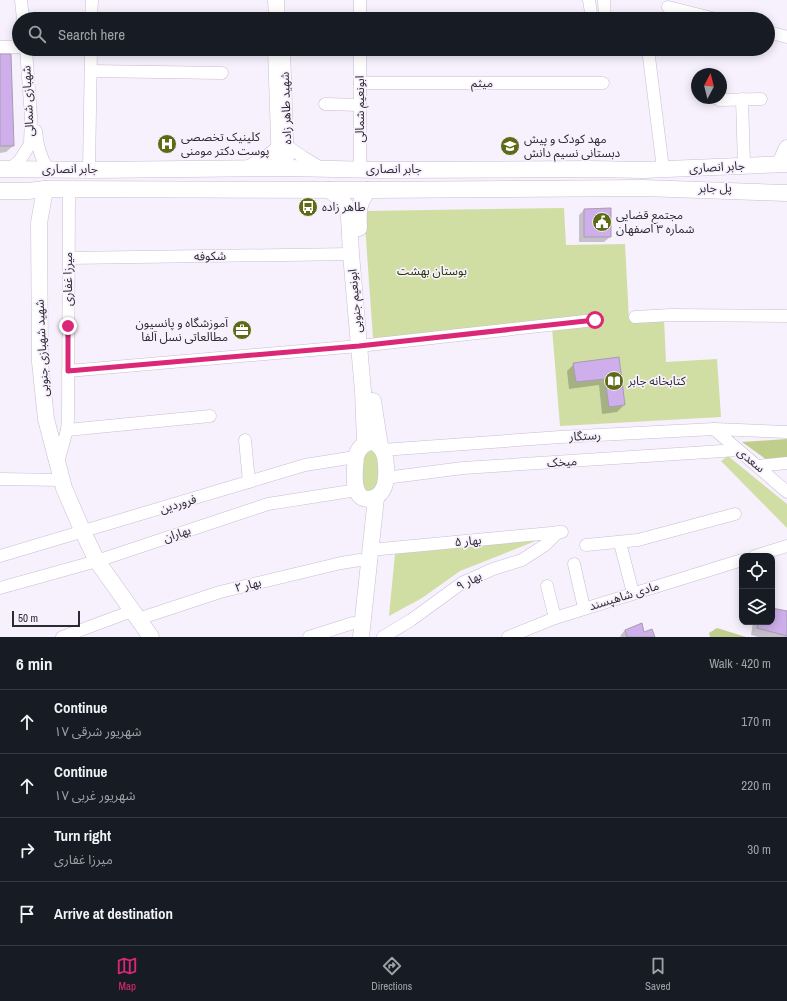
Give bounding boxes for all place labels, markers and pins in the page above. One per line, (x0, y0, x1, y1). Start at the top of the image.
place label: کلینیک تخصصی پوست دکتر مومنی (181, 129, 269, 159)
place label: مهد کودک و پیش دبستانی نسیم دانش (524, 131, 621, 162)
hospital icon: کلینیک تخصصی پوست دکتر مومنی (156, 133, 178, 155)
school or university icon: مهد کودک و پیش دبستانی نسیم دانش (499, 135, 521, 157)
bus stop icon: طاهر زاده (297, 196, 319, 218)
place label: طاهر زاده (322, 199, 366, 215)
place label: مجتمع قضایی شماره ۳ اصفهان (616, 207, 694, 237)
public building icon: مجتمع قضایی شماره ۳ اصفهان (591, 211, 613, 233)
place label: آموزشگاه و پانسیون مطالعاتی نسل آلفا (136, 315, 228, 345)
office icon: آموزشگاه و پانسیون مطالعاتی نسل آلفا (231, 319, 253, 341)
library icon: کتابخانه جابر (603, 370, 625, 392)
place label: کتابخانه جابر (627, 373, 687, 389)

